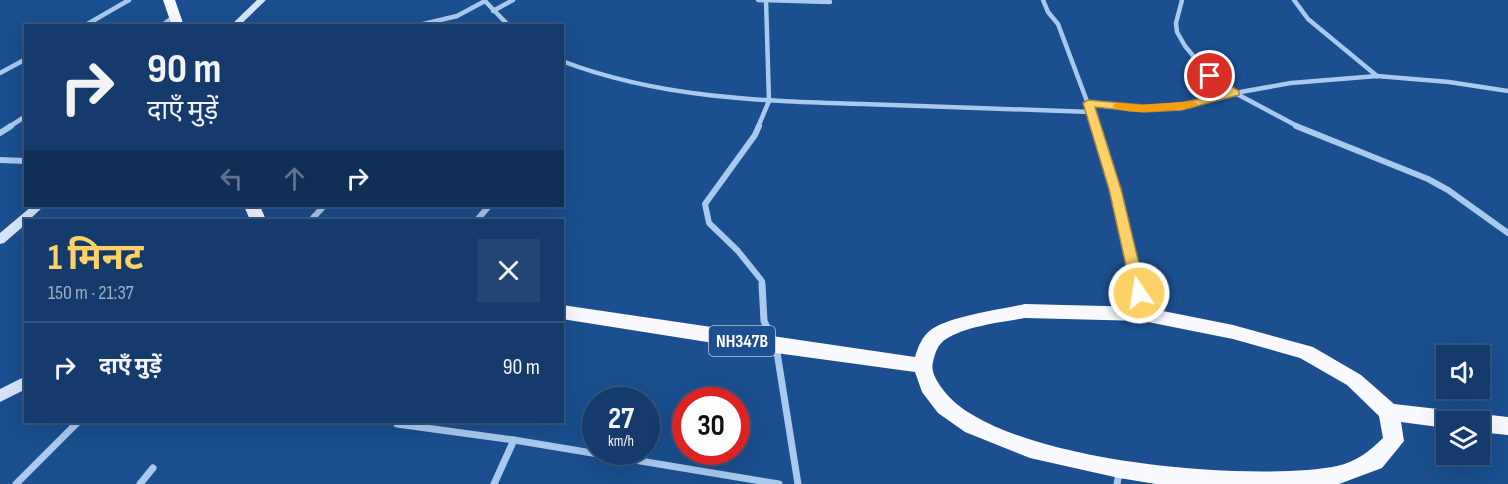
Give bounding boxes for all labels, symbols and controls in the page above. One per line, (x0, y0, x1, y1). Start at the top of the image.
text: 90 m (147, 44, 221, 95)
icon: right (48, 48, 126, 126)
pin (1184, 50, 1235, 101)
icon: arrive (1193, 59, 1226, 92)
text: दाएँ मुड़ें (147, 95, 218, 127)
icon: left (215, 162, 248, 195)
icon: ahead (278, 162, 311, 195)
icon: right (341, 162, 374, 195)
text: 1 मिनट (48, 237, 143, 280)
button: close (477, 239, 540, 302)
position arrow (1107, 261, 1171, 325)
text: 150 m · 21:37 (48, 281, 134, 305)
road number: NH347B (709, 326, 775, 356)
map controls (1436, 345, 1490, 465)
button: sound (1436, 345, 1490, 399)
icon: right (48, 351, 81, 384)
text: दाएँ मुड़ें (99, 353, 162, 380)
text: 90 m (503, 354, 540, 381)
speed limit sign: 30 (672, 387, 750, 465)
text: 27 (608, 401, 634, 437)
button: layers (1436, 411, 1490, 465)
text: km/h (608, 432, 634, 451)

